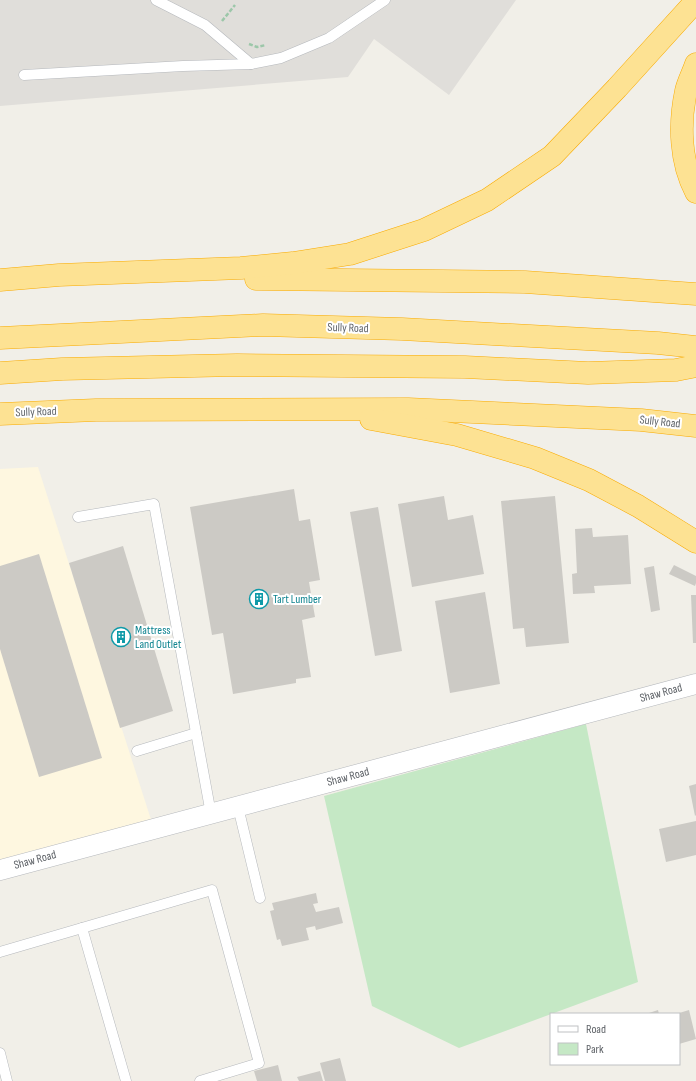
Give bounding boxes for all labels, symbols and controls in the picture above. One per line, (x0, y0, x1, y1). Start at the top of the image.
street label: Sully Road (327, 320, 369, 336)
street label: Sully Road (15, 404, 57, 420)
street label: Sully Road (639, 412, 681, 432)
building icon: Tart Lumber (248, 588, 270, 610)
place label: Tart Lumber (273, 592, 322, 607)
place label: Mattress Land Outlet (135, 623, 182, 652)
building icon: Mattress Land Outlet (110, 626, 132, 648)
street label: Shaw Road (638, 680, 684, 706)
street label: Shaw Road (325, 764, 371, 790)
street label: Shaw Road (12, 847, 58, 873)
legend (550, 1013, 680, 1065)
text: Road (586, 1022, 606, 1037)
text: Park (586, 1042, 604, 1057)

